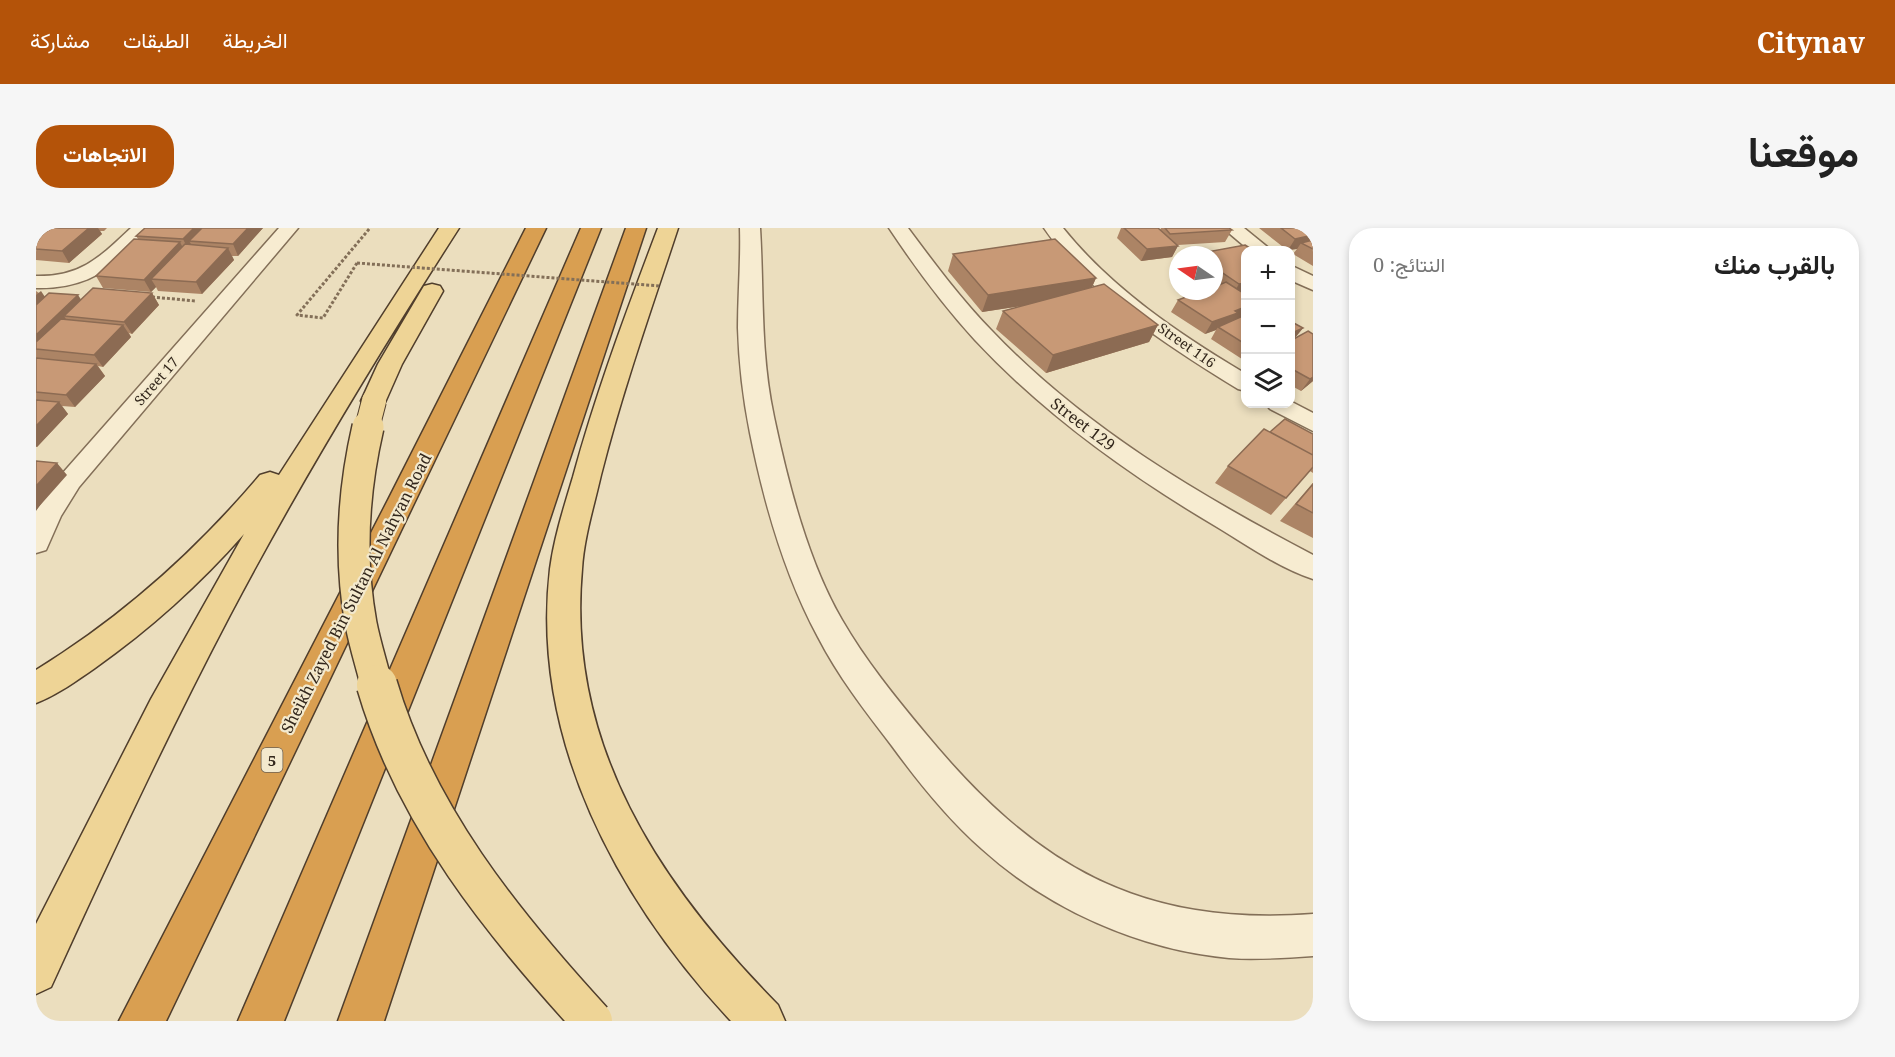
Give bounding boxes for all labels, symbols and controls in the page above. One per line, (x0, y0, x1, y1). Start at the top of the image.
text: Citynav (1756, 23, 1865, 61)
text: مشاركة (30, 26, 90, 54)
text: الطبقات (123, 26, 190, 54)
text: الخريطة (223, 26, 288, 54)
text: موقعنا (1748, 122, 1859, 179)
button: الاتجاهات (36, 125, 174, 188)
north arrow (1169, 246, 1223, 300)
map controls (1241, 246, 1295, 408)
button: + (1241, 246, 1295, 300)
text: بالقرب منك (1714, 246, 1835, 282)
text: النتائج: 0 (1373, 251, 1445, 278)
button: − (1241, 300, 1295, 354)
street label: Street 116 (1154, 318, 1220, 372)
street label: Street 17 (130, 353, 182, 409)
button: layers (1241, 354, 1295, 408)
street label: Street 129 (1046, 392, 1120, 456)
street label: Sheikh Zayed Bin Sultan Al Nahyan Road (275, 449, 437, 737)
road number: 5 (262, 748, 282, 772)

